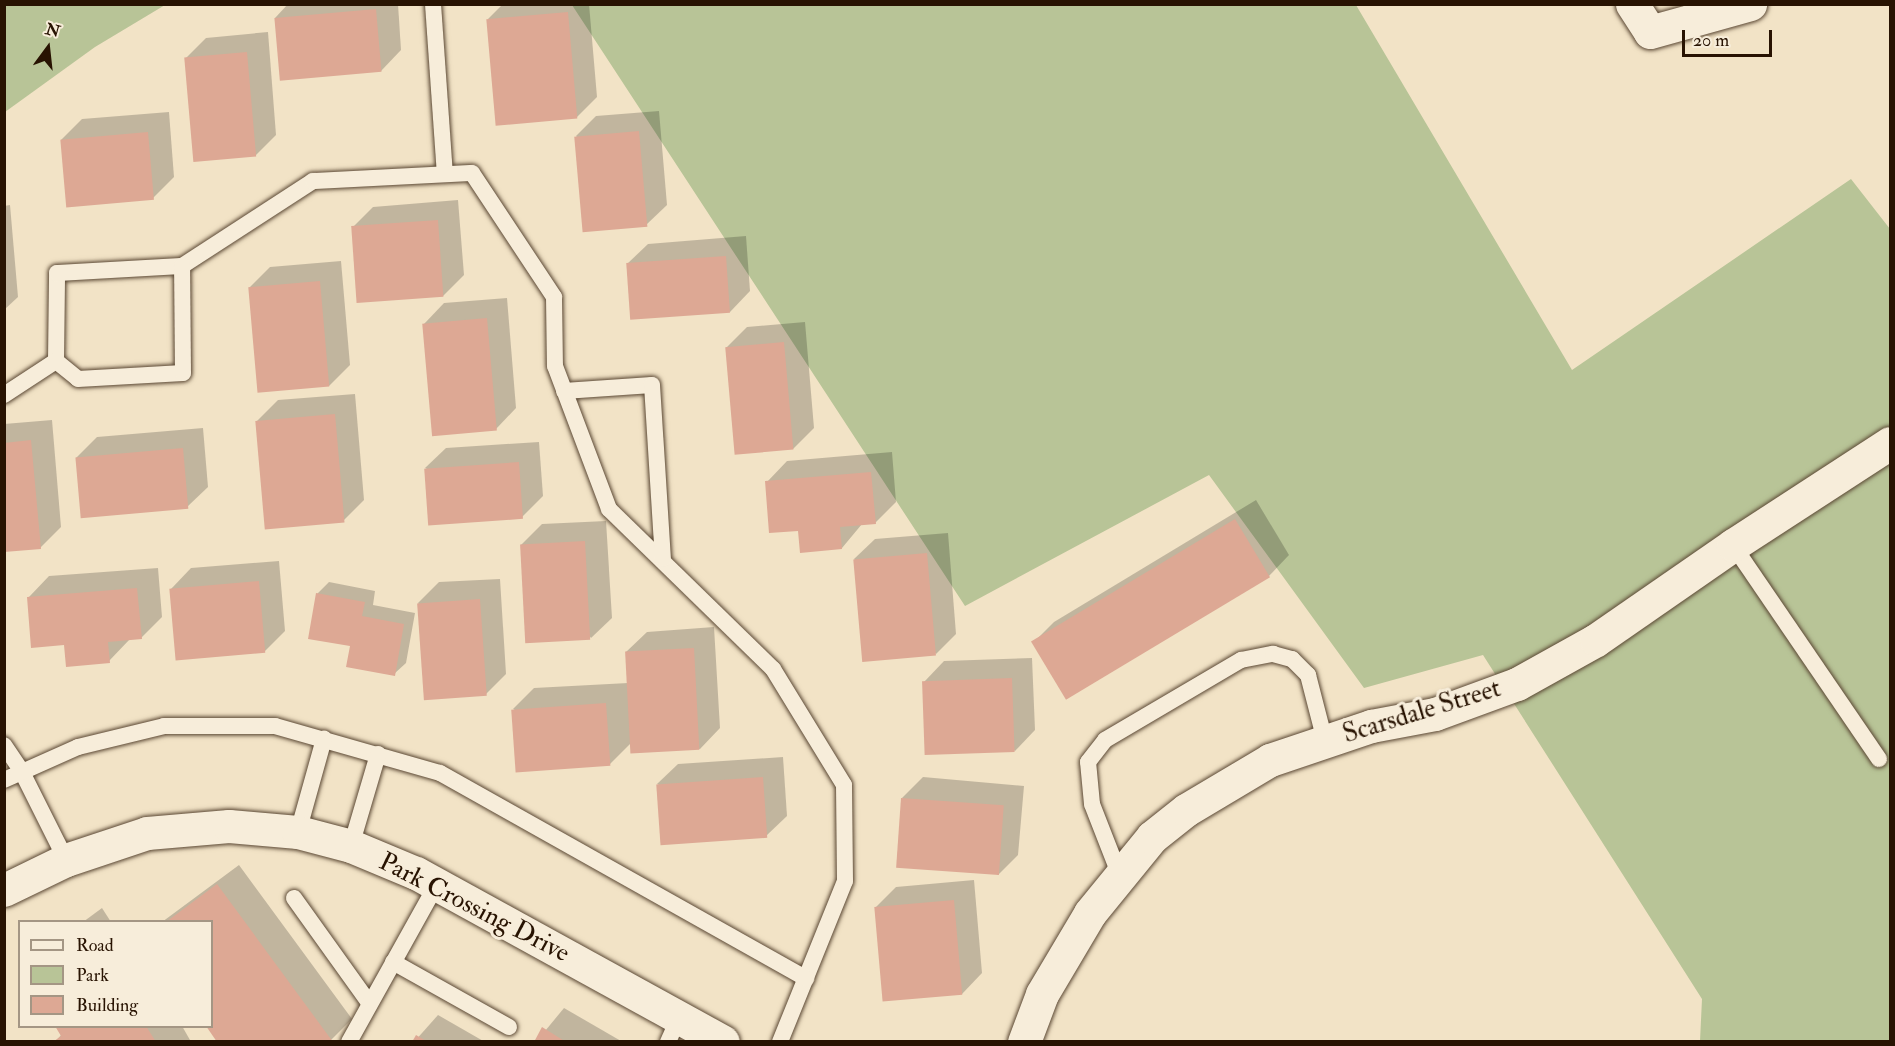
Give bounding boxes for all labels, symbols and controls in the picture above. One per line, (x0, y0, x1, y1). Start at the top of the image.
north arrow (18, 18, 78, 78)
scale bar (1685, 18, 1775, 56)
text: N (43, 19, 62, 42)
text: 20 m (1693, 29, 1729, 52)
street label: Scarsdale Street (1339, 673, 1505, 751)
street label: Park Crossing Drive (374, 847, 574, 969)
legend (18, 920, 213, 1028)
text: Road (76, 934, 114, 957)
text: Park (76, 964, 109, 987)
text: Building (76, 994, 138, 1017)

